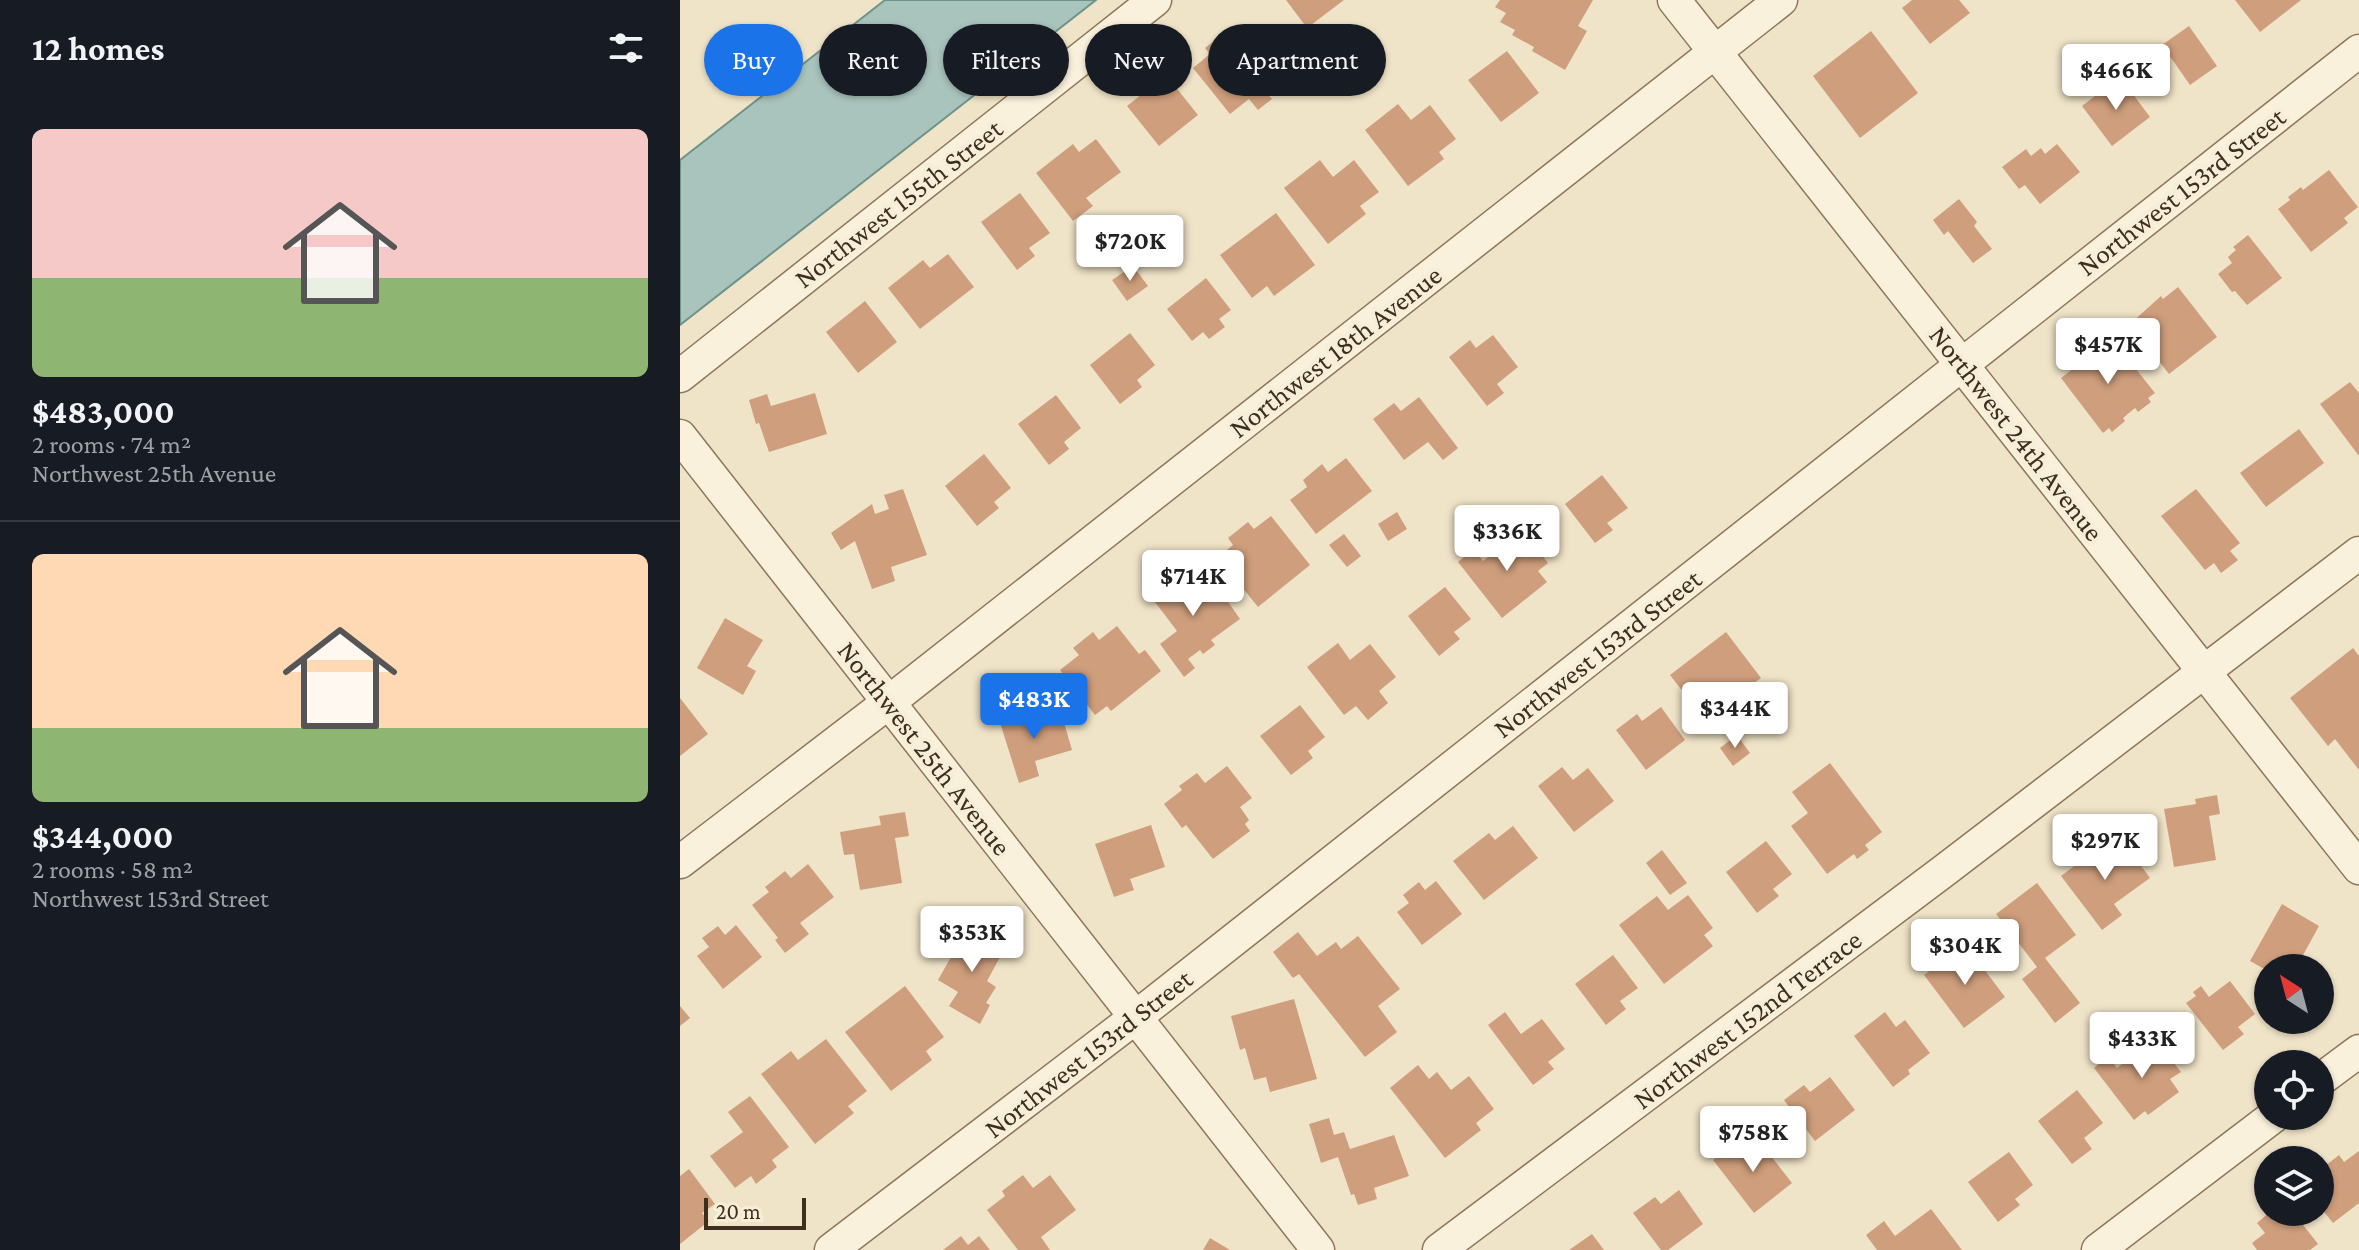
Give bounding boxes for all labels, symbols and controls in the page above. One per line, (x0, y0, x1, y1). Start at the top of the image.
chip: Buy (704, 24, 803, 96)
chip: Rent (819, 24, 927, 96)
chip: Filters (943, 24, 1069, 96)
chip: New (1085, 24, 1192, 96)
chip: Apartment (1208, 24, 1386, 96)
icon: filters (604, 26, 648, 70)
text: 12 homes (32, 30, 164, 67)
pin: $466K (2060, 44, 2172, 112)
text: $466K (2080, 55, 2152, 84)
street label: Northwest 153rd Street (2071, 100, 2292, 282)
street label: Northwest 155th Street (788, 112, 1009, 294)
icon: home (268, 181, 412, 325)
pin: $720K (1074, 215, 1186, 283)
text: $720K (1094, 226, 1166, 255)
street label: Northwest 18th Avenue (1223, 259, 1448, 444)
pin: $457K (2052, 318, 2164, 386)
street label: Northwest 24th Avenue (1923, 320, 2110, 547)
text: $457K (2074, 329, 2142, 358)
text: $483,000 (32, 393, 175, 430)
text: 2 rooms · 74 m² (32, 430, 191, 459)
text: Northwest 25th Avenue (32, 459, 276, 488)
pin: $336K (1451, 505, 1563, 573)
text: $336K (1472, 516, 1542, 545)
pin: $714K (1137, 550, 1249, 618)
text: $714K (1160, 561, 1226, 590)
street label: Northwest 153rd Street (1487, 562, 1708, 744)
icon: home (268, 606, 412, 750)
street label: Northwest 25th Avenue (831, 635, 1018, 861)
pin: $483K (978, 673, 1090, 741)
pin: $344K (1679, 682, 1791, 750)
text: $483K (998, 684, 1070, 713)
text: $344K (1700, 693, 1770, 722)
pin: $297K (2049, 814, 2161, 882)
text: $344,000 (32, 818, 173, 855)
text: $297K (2070, 825, 2140, 854)
text: 2 rooms · 58 m² (32, 855, 193, 884)
text: Northwest 153rd Street (32, 884, 269, 913)
pin: $353K (916, 906, 1028, 974)
text: $353K (938, 917, 1006, 946)
pin: $304K (1909, 919, 2021, 987)
street label: Northwest 152nd Terrace (1627, 924, 1867, 1115)
text: $304K (1929, 930, 2001, 959)
north arrow (2254, 954, 2334, 1034)
map controls (2254, 954, 2334, 1226)
street label: Northwest 153rd Street (978, 962, 1199, 1144)
pin: $433K (2086, 1012, 2198, 1080)
text: $433K (2108, 1023, 2176, 1052)
button: locate (2254, 1050, 2334, 1130)
pin: $758K (1697, 1106, 1809, 1174)
text: $758K (1718, 1117, 1788, 1146)
button: layers (2254, 1146, 2334, 1226)
scale bar (704, 1194, 806, 1230)
text: 20 m (716, 1199, 761, 1224)

